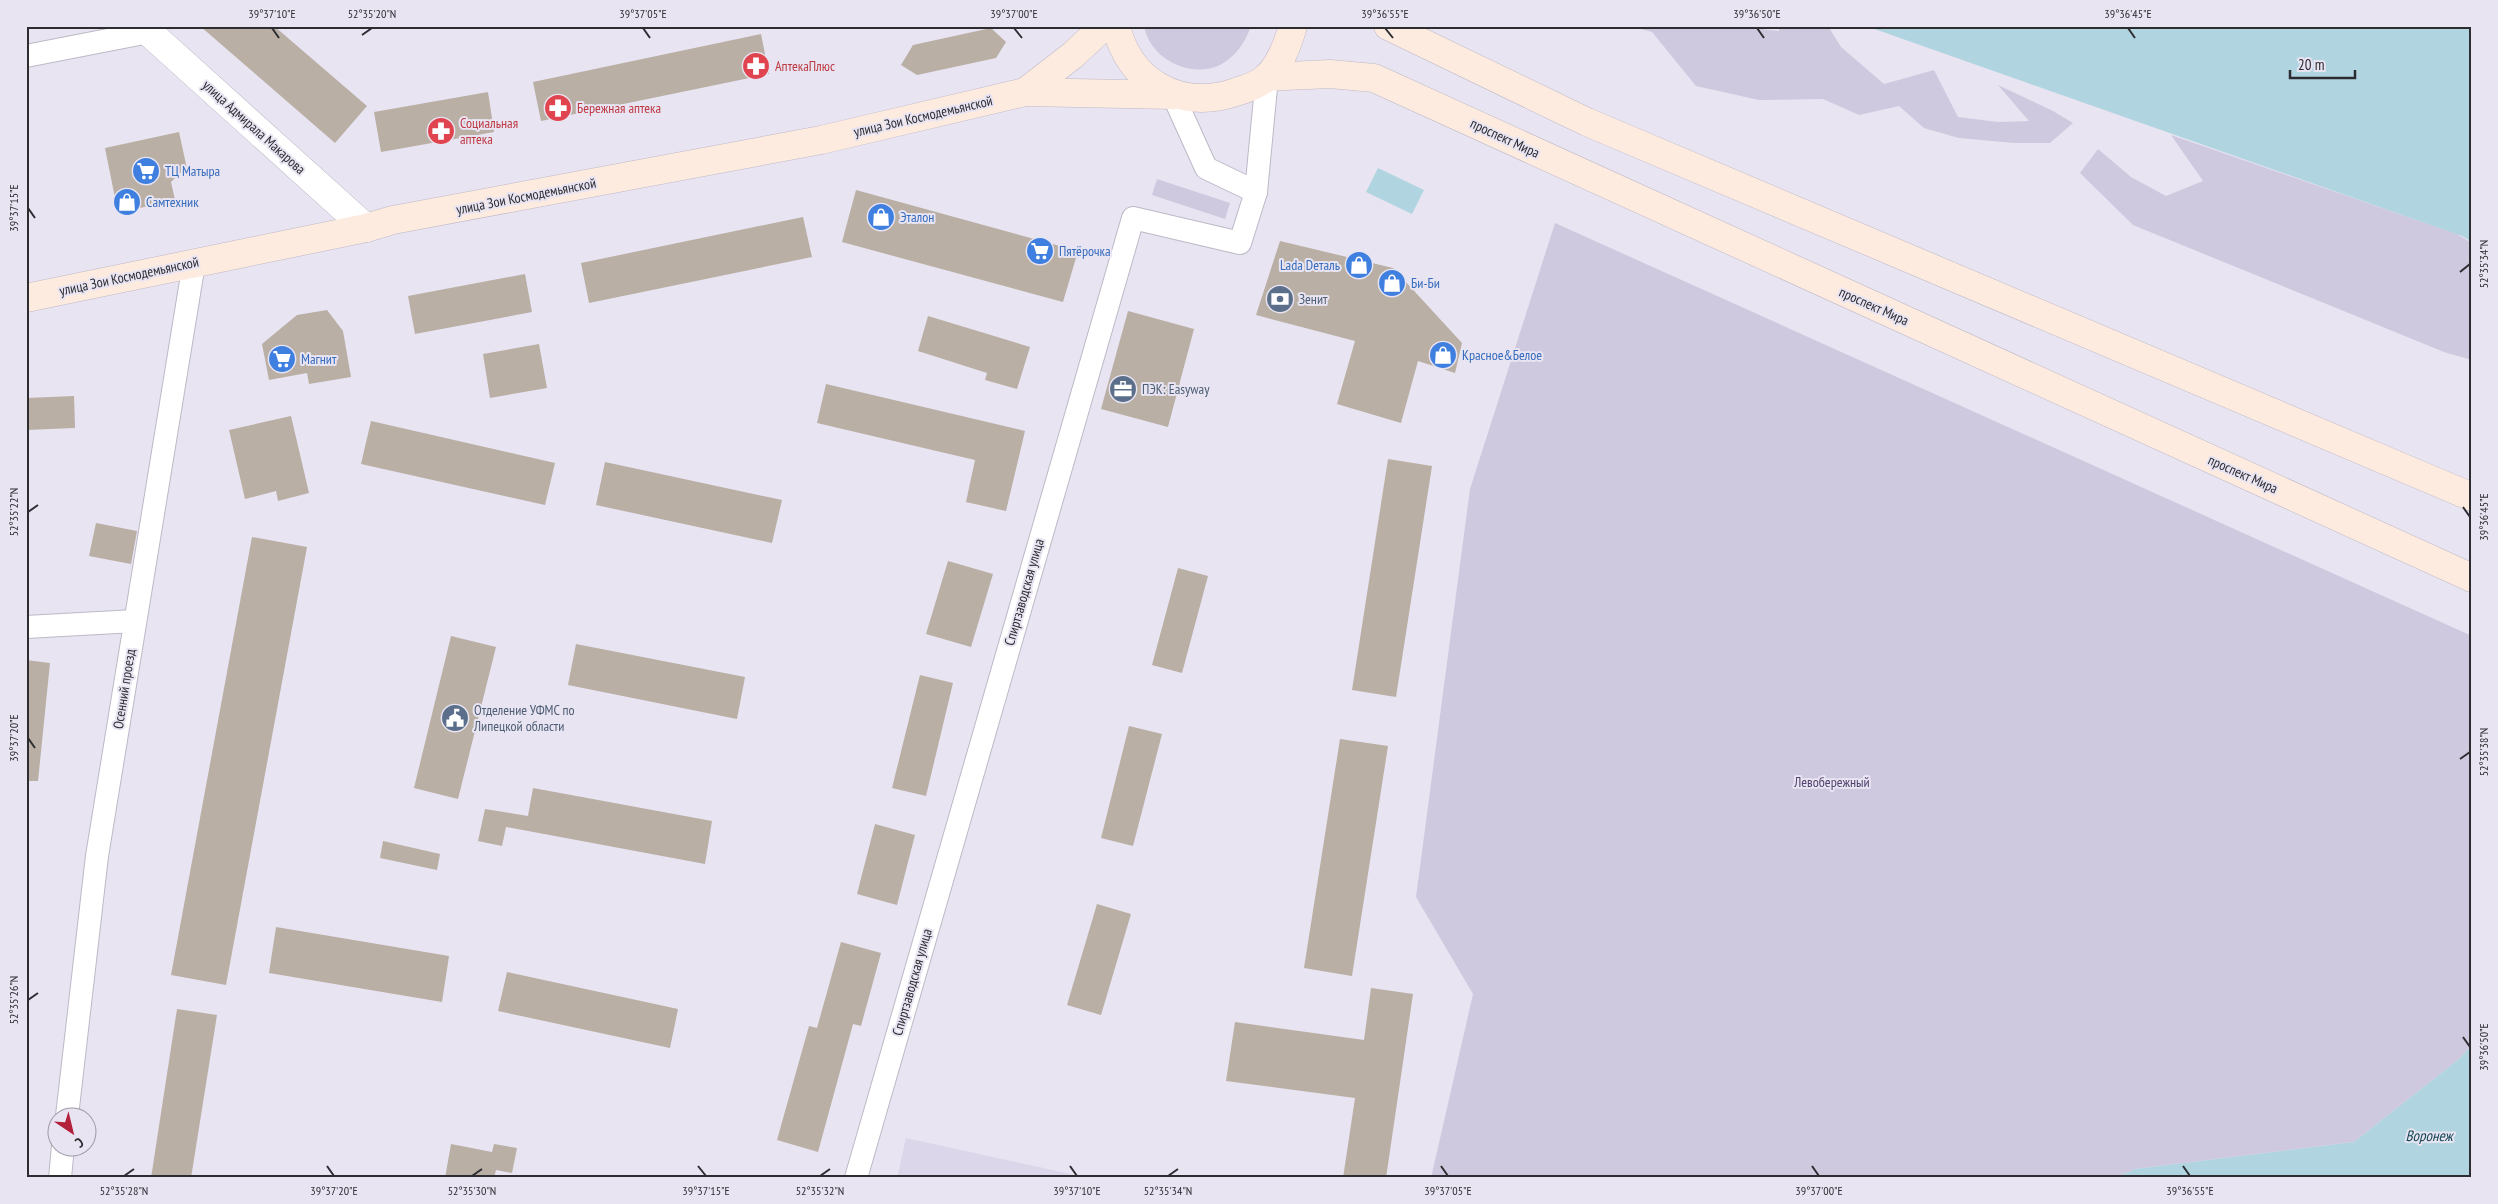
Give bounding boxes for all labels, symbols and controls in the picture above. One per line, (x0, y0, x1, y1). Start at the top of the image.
text: 39°37'10"E (248, 6, 296, 21)
text: 52°35'20"N (348, 6, 396, 21)
text: 39°37'05"E (619, 6, 667, 21)
text: 39°37'00"E (990, 6, 1038, 21)
text: 39°36'55"E (1361, 6, 1409, 21)
text: 39°36'50"E (1733, 6, 1781, 21)
text: 39°36'45"E (2104, 6, 2152, 21)
scale bar (2290, 48, 2356, 80)
pharmacy icon: АптекаПлюс (741, 51, 771, 81)
text: 20 m (2298, 55, 2324, 74)
place label: АптекаПлюс (775, 57, 835, 75)
street label: улица Адмирала Макарова (199, 76, 309, 178)
street label: улица Зои Космодемьянской (852, 91, 994, 141)
pharmacy icon: Бережная аптека (543, 93, 573, 123)
place label: Бережная аптека (577, 99, 661, 117)
place label: Социальная аптека (460, 114, 518, 148)
street label: проспект Мира (1468, 114, 1542, 162)
pharmacy icon: Социальная аптека (426, 116, 456, 146)
supermarket icon: ТЦ Матыра (131, 156, 161, 186)
place label: ТЦ Матыра (165, 162, 220, 180)
street label: улица Зои Космодемьянской (455, 174, 597, 218)
text: 39°37'15"E (6, 184, 21, 232)
shop icon: Самтехник (112, 187, 142, 217)
place label: Самтехник (146, 193, 199, 211)
shop icon: Эталон (866, 202, 896, 232)
place label: Эталон (900, 208, 934, 226)
supermarket icon: Пятёрочка (1025, 236, 1055, 266)
text: 52°35'34"N (2476, 240, 2491, 288)
place label: Пятёрочка (1059, 242, 1111, 260)
shop icon: Lada Dеталь (1344, 250, 1374, 280)
street label: улица Зои Космодемьянской (58, 252, 200, 300)
place label: Lada Dеталь (1280, 256, 1340, 274)
shop icon: Би-Би (1377, 268, 1407, 298)
place label: Би-Би (1411, 274, 1440, 292)
street label: проспект Мира (1836, 283, 1912, 329)
bank icon: Зенит (1265, 284, 1295, 314)
place label: Зенит (1299, 290, 1328, 308)
shop icon: Красное&Белое (1428, 340, 1458, 370)
supermarket icon: Магнит (267, 344, 297, 374)
place label: Красное&Белое (1462, 346, 1542, 364)
place label: Магнит (301, 350, 337, 368)
office icon: ПЭК: Easyway (1108, 374, 1138, 404)
place label: ПЭК: Easyway (1142, 380, 1210, 398)
street label: проспект Мира (2205, 451, 2281, 497)
text: 52°35'22"N (6, 488, 21, 536)
text: 39°36'45"E (2476, 493, 2491, 541)
street label: Спиртзаводская улица (1000, 536, 1048, 648)
street label: Осенний проезд (109, 648, 139, 730)
place label: Отделение УФМС по Липецкой области (473, 701, 575, 735)
public building icon: Отделение УФМС по Липецкой области (440, 703, 470, 733)
text: 39°37'20"E (6, 714, 21, 762)
text: 52°35'38"N (2476, 728, 2491, 776)
park label: Левобережный (1793, 773, 1870, 791)
street label: Спиртзаводская улица (888, 926, 936, 1038)
text: 52°35'26"N (6, 976, 21, 1024)
text: 39°36'50"E (2476, 1023, 2491, 1071)
north arrow (48, 1106, 98, 1156)
water label: Воронеж (2405, 1126, 2455, 1145)
text: С (71, 1133, 87, 1152)
text: 52°35'28"N (100, 1183, 148, 1198)
text: 39°37'20"E (310, 1183, 358, 1198)
text: 52°35'30"N (448, 1183, 496, 1198)
text: 39°37'15"E (682, 1183, 730, 1198)
text: 52°35'32"N (796, 1183, 844, 1198)
text: 39°37'10"E (1053, 1183, 1101, 1198)
text: 52°35'34"N (1144, 1183, 1192, 1198)
text: 39°37'05"E (1424, 1183, 1472, 1198)
text: 39°37'00"E (1795, 1183, 1843, 1198)
text: 39°36'55"E (2166, 1183, 2214, 1198)

